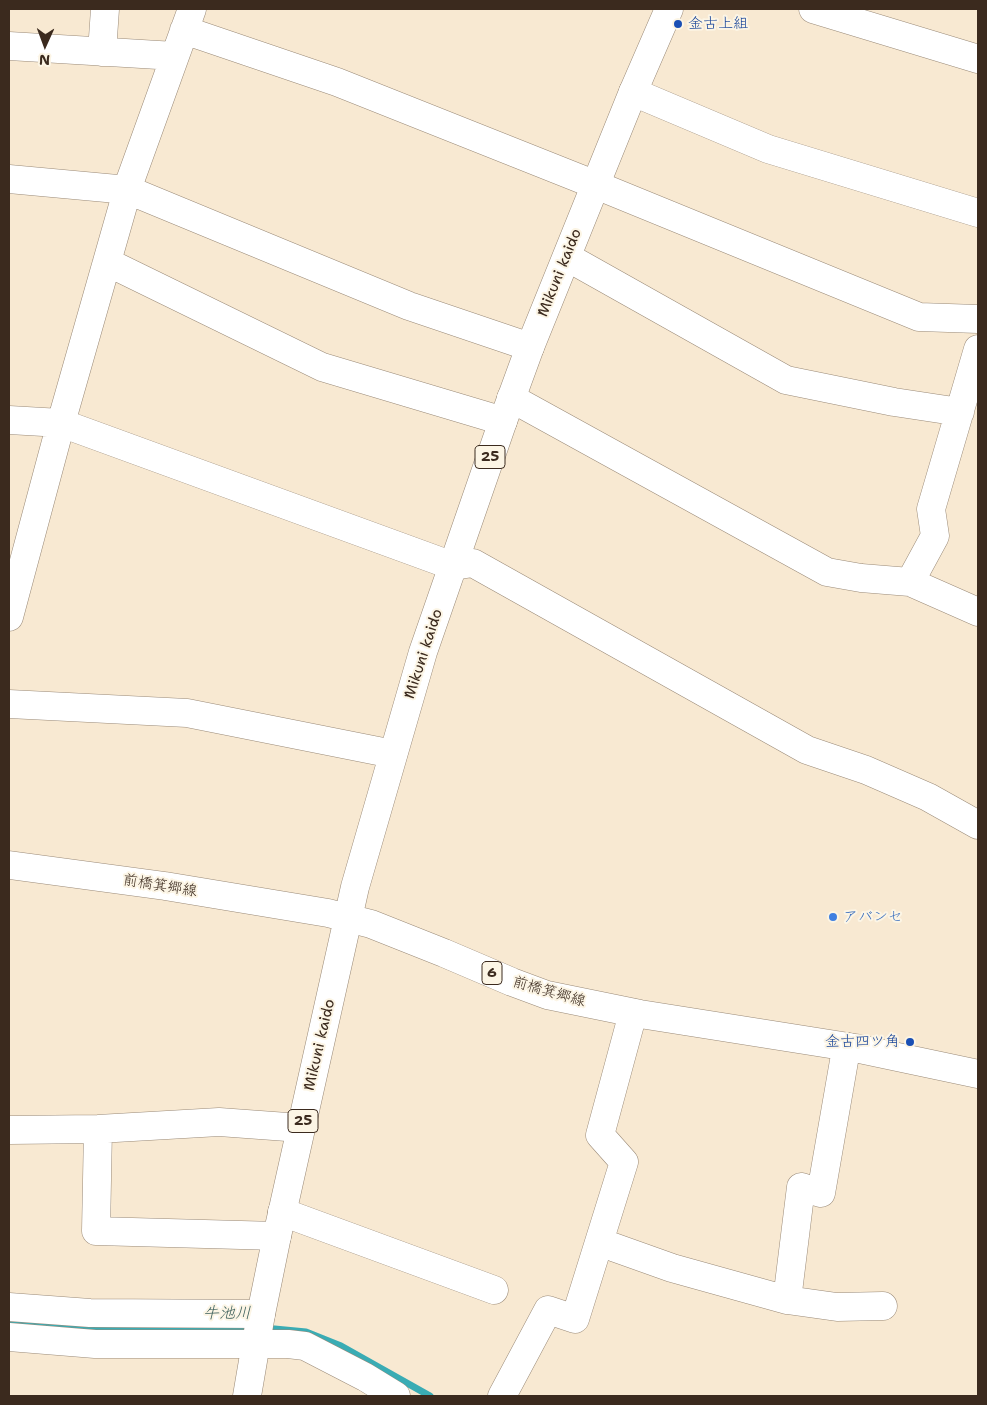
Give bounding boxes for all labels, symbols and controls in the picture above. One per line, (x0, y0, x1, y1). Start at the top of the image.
place label: 金古上組 (688, 15, 748, 33)
marker: 金古上組 (672, 18, 684, 30)
north arrow (20, 20, 70, 70)
text: N (39, 51, 50, 69)
street label: Mikuni kaido (534, 226, 586, 320)
road number: 25 (475, 446, 505, 468)
street label: Mikuni kaido (401, 607, 447, 701)
street label: 前橋箕郷線 (122, 871, 198, 901)
place label: アバンセ (843, 908, 903, 926)
marker: アバンセ (827, 911, 839, 923)
road number: 6 (482, 961, 502, 984)
street label: 前橋箕郷線 (510, 973, 588, 1011)
street label: Mikuni kaido (301, 997, 339, 1093)
place label: 金古四ツ角 (825, 1033, 900, 1051)
marker: 金古四ツ角 (904, 1036, 916, 1048)
road number: 25 (288, 1110, 318, 1132)
water label: 牛池川 (203, 1304, 251, 1324)

